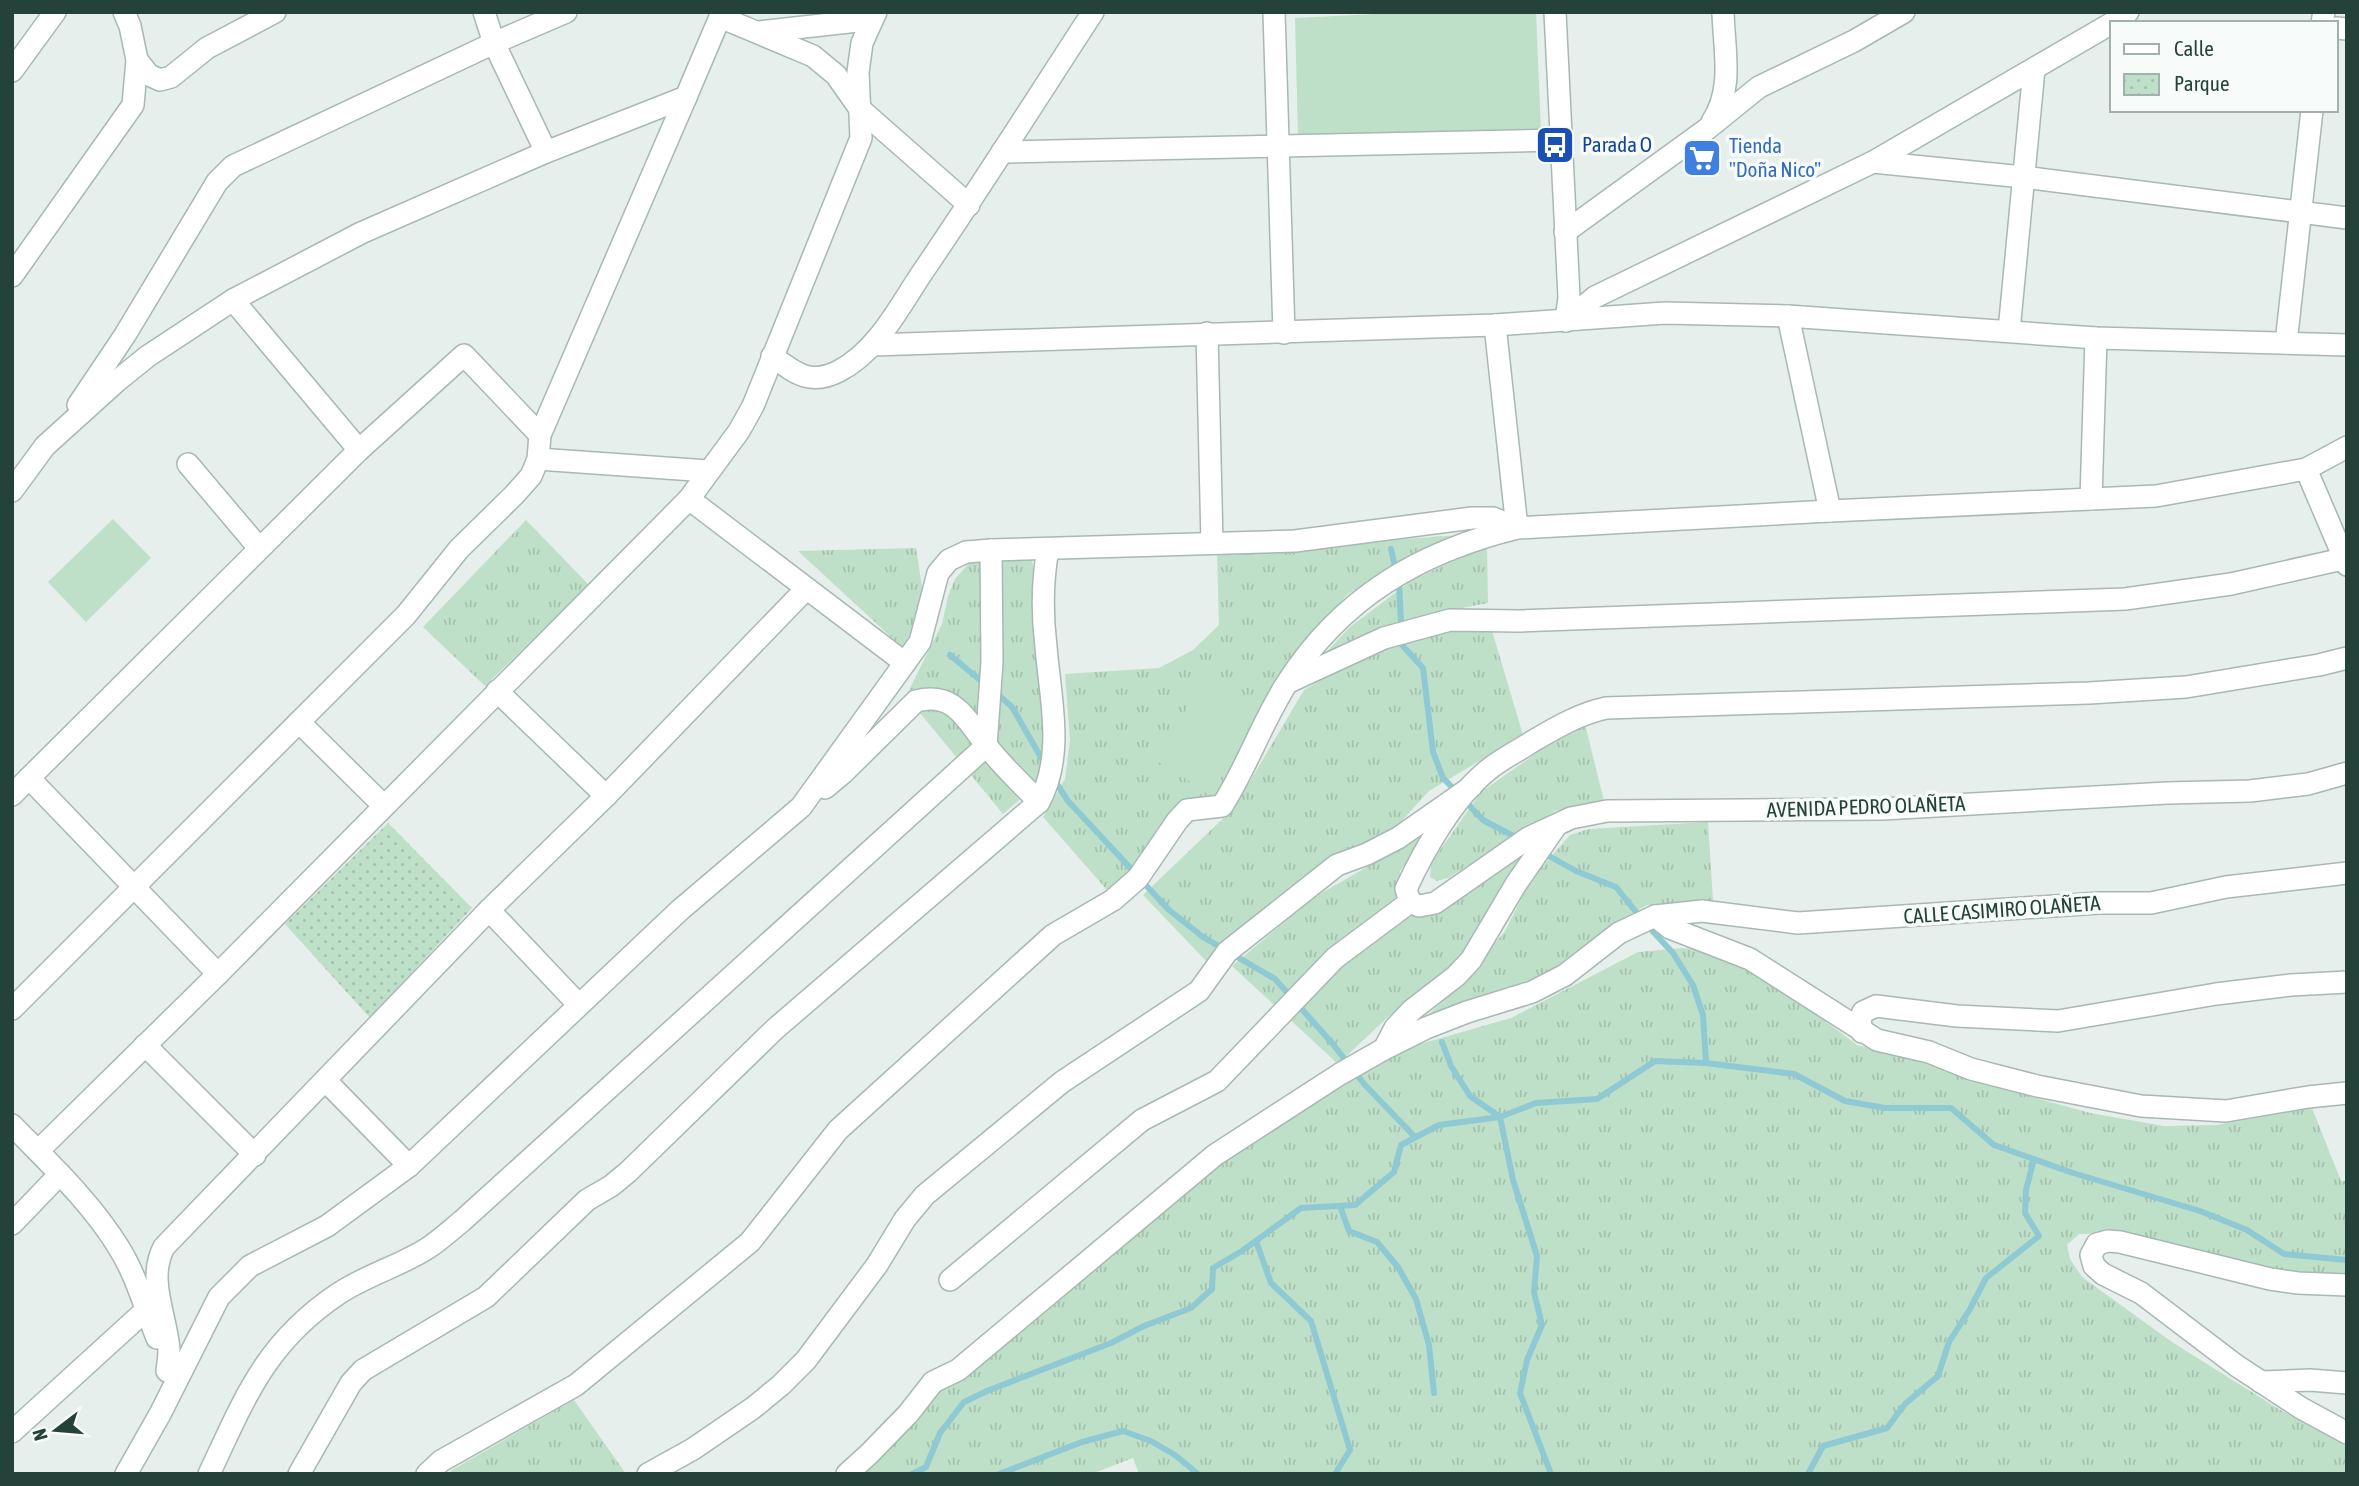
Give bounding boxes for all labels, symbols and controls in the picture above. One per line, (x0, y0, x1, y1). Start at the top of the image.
legend (2110, 21, 2338, 112)
text: Calle (2174, 36, 2214, 60)
text: Parque (2174, 71, 2229, 95)
bus stop icon: Parada O (1534, 124, 1576, 166)
place label: Parada O (1582, 132, 1652, 156)
place label: Tienda "Doña Nico" (1729, 133, 1821, 181)
supermarket icon: Tienda "Doña Nico" (1681, 137, 1723, 179)
street label: AVENIDA PEDRO OLAÑETA (1766, 791, 1966, 821)
street label: CALLE CASIMIRO OLAÑETA (1903, 890, 2102, 928)
north arrow (21, 1395, 91, 1465)
text: N (28, 1426, 52, 1443)

